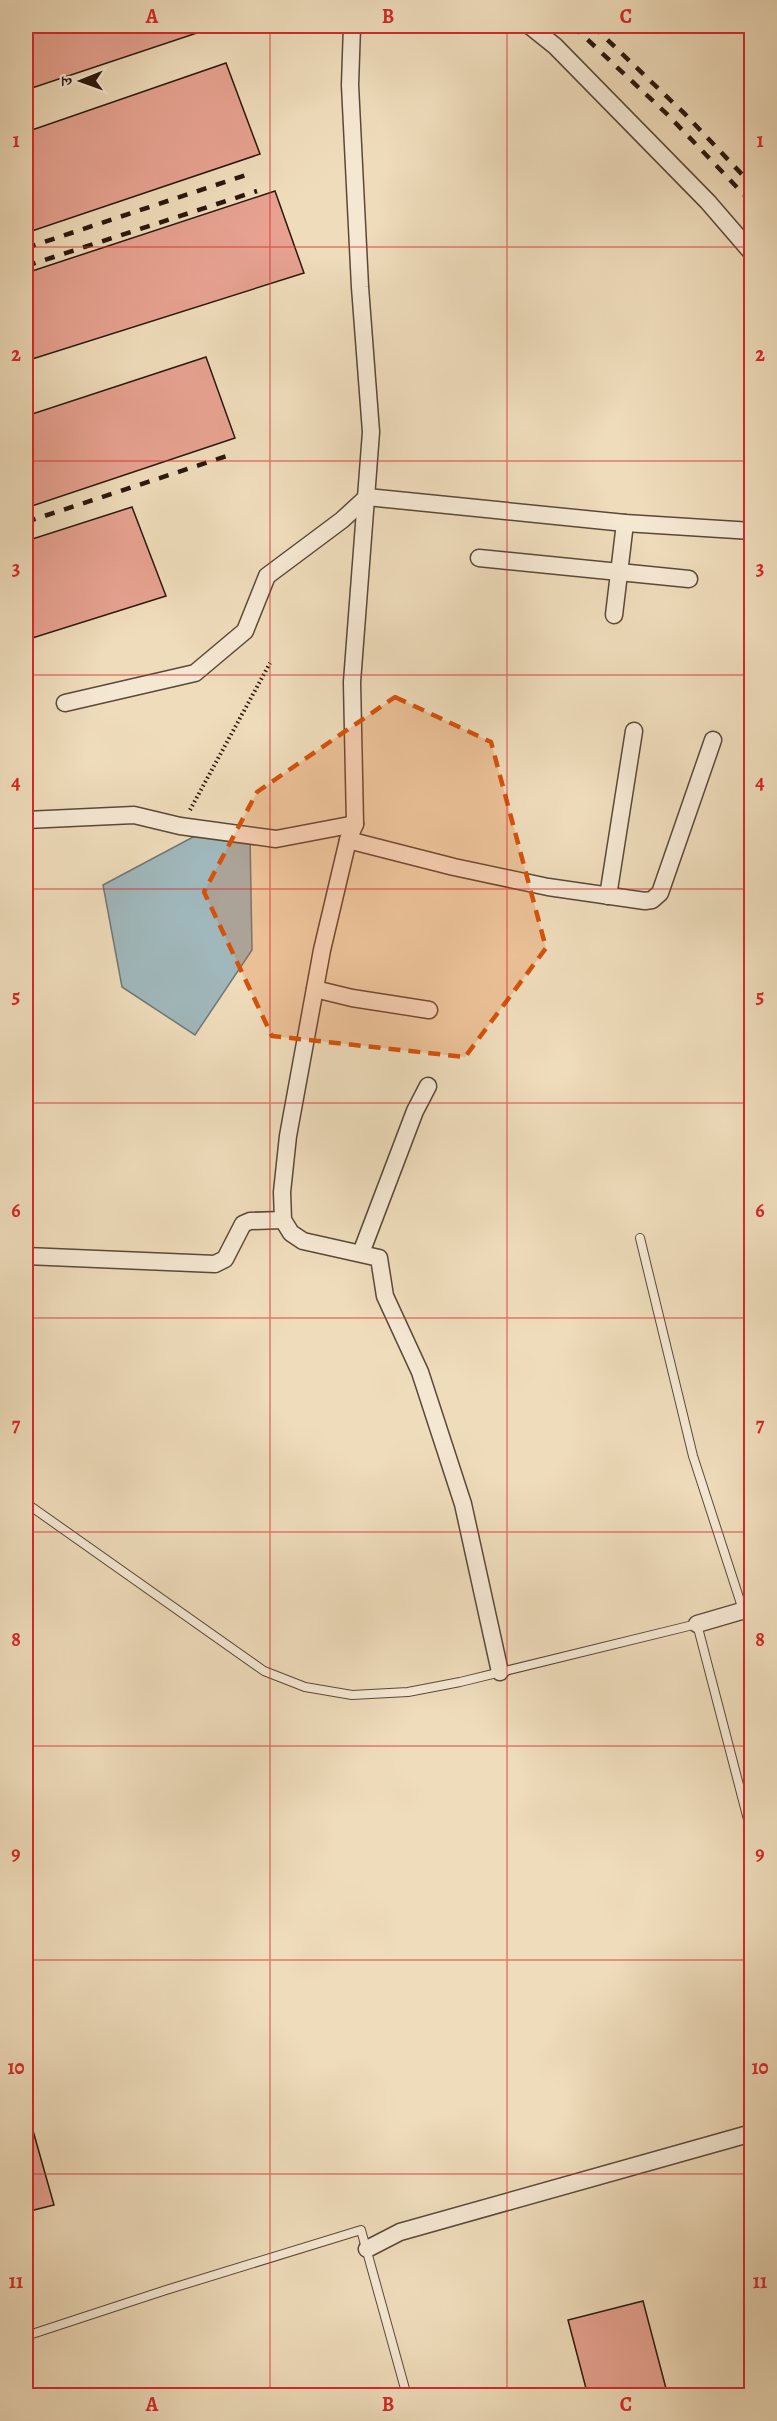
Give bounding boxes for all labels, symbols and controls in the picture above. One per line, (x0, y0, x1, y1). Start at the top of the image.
text: A (145, 3, 159, 30)
text: B (382, 3, 394, 30)
text: C (620, 3, 632, 30)
north arrow (51, 51, 111, 111)
text: उ (56, 75, 78, 87)
text: 1 (12, 127, 20, 154)
text: 1 (756, 127, 764, 154)
text: 2 (11, 341, 21, 368)
text: 2 (755, 341, 765, 368)
text: 3 (12, 555, 20, 582)
text: 3 (756, 555, 764, 582)
text: 4 (11, 769, 21, 796)
text: 4 (755, 769, 765, 796)
text: 5 (12, 983, 20, 1010)
text: 5 (756, 983, 764, 1010)
text: 6 (11, 1197, 21, 1224)
text: 6 (755, 1197, 765, 1224)
text: 7 (12, 1411, 21, 1438)
text: 7 (756, 1411, 765, 1438)
text: 8 (11, 1626, 21, 1653)
text: 8 (755, 1626, 765, 1653)
text: 9 (11, 1840, 21, 1867)
text: 9 (755, 1840, 765, 1867)
text: 10 (7, 2054, 25, 2081)
text: 10 (751, 2054, 769, 2081)
text: 11 (9, 2268, 23, 2295)
text: 11 (753, 2268, 767, 2295)
text: A (145, 2391, 159, 2418)
text: B (382, 2391, 394, 2418)
text: C (620, 2391, 632, 2418)

